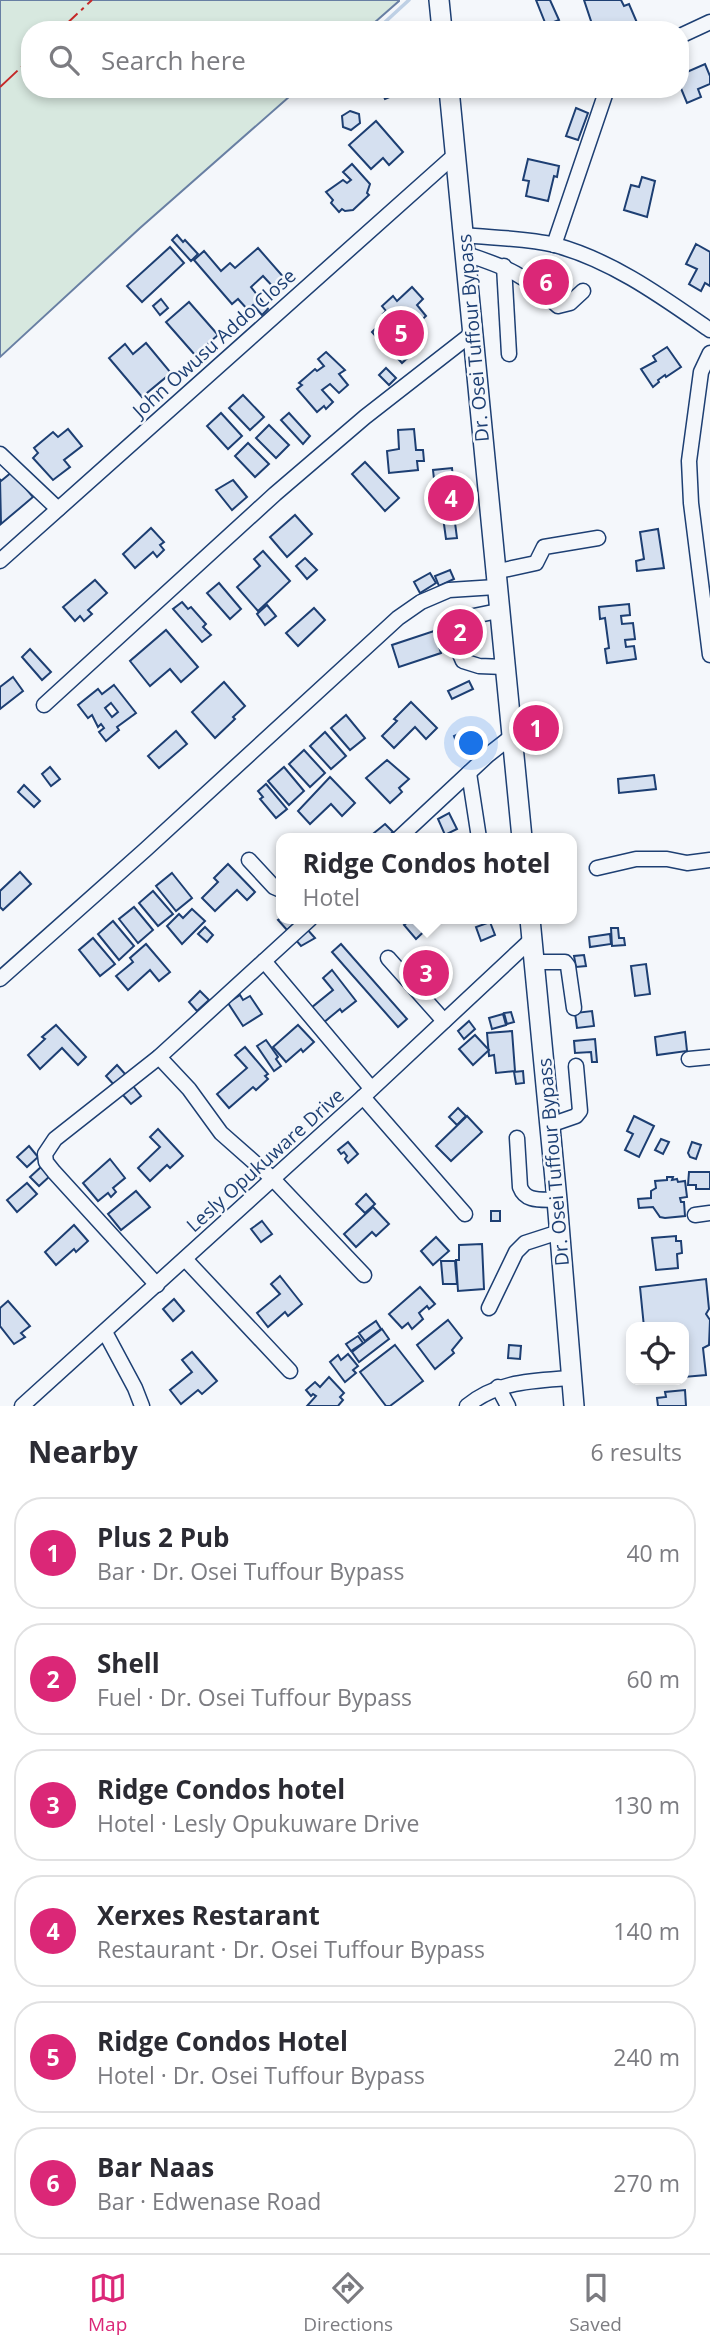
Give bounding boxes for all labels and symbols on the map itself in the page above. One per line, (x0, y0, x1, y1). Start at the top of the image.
street label: Dr. Osei Tuffour Bypass (451, 233, 495, 443)
pin: 6 (523, 256, 569, 308)
street label: John Owusu Addo Close (125, 263, 301, 425)
pin: 5 (378, 307, 424, 359)
pin: 4 (428, 472, 474, 524)
pin: 2 (437, 606, 483, 658)
pin: 1 (513, 702, 559, 754)
your location (454, 726, 488, 760)
pin: 3 (403, 947, 449, 999)
street label: Dr. Osei Tuffour Bypass (531, 1057, 575, 1267)
street label: Lesly Opukuware Drive (181, 1082, 349, 1238)

